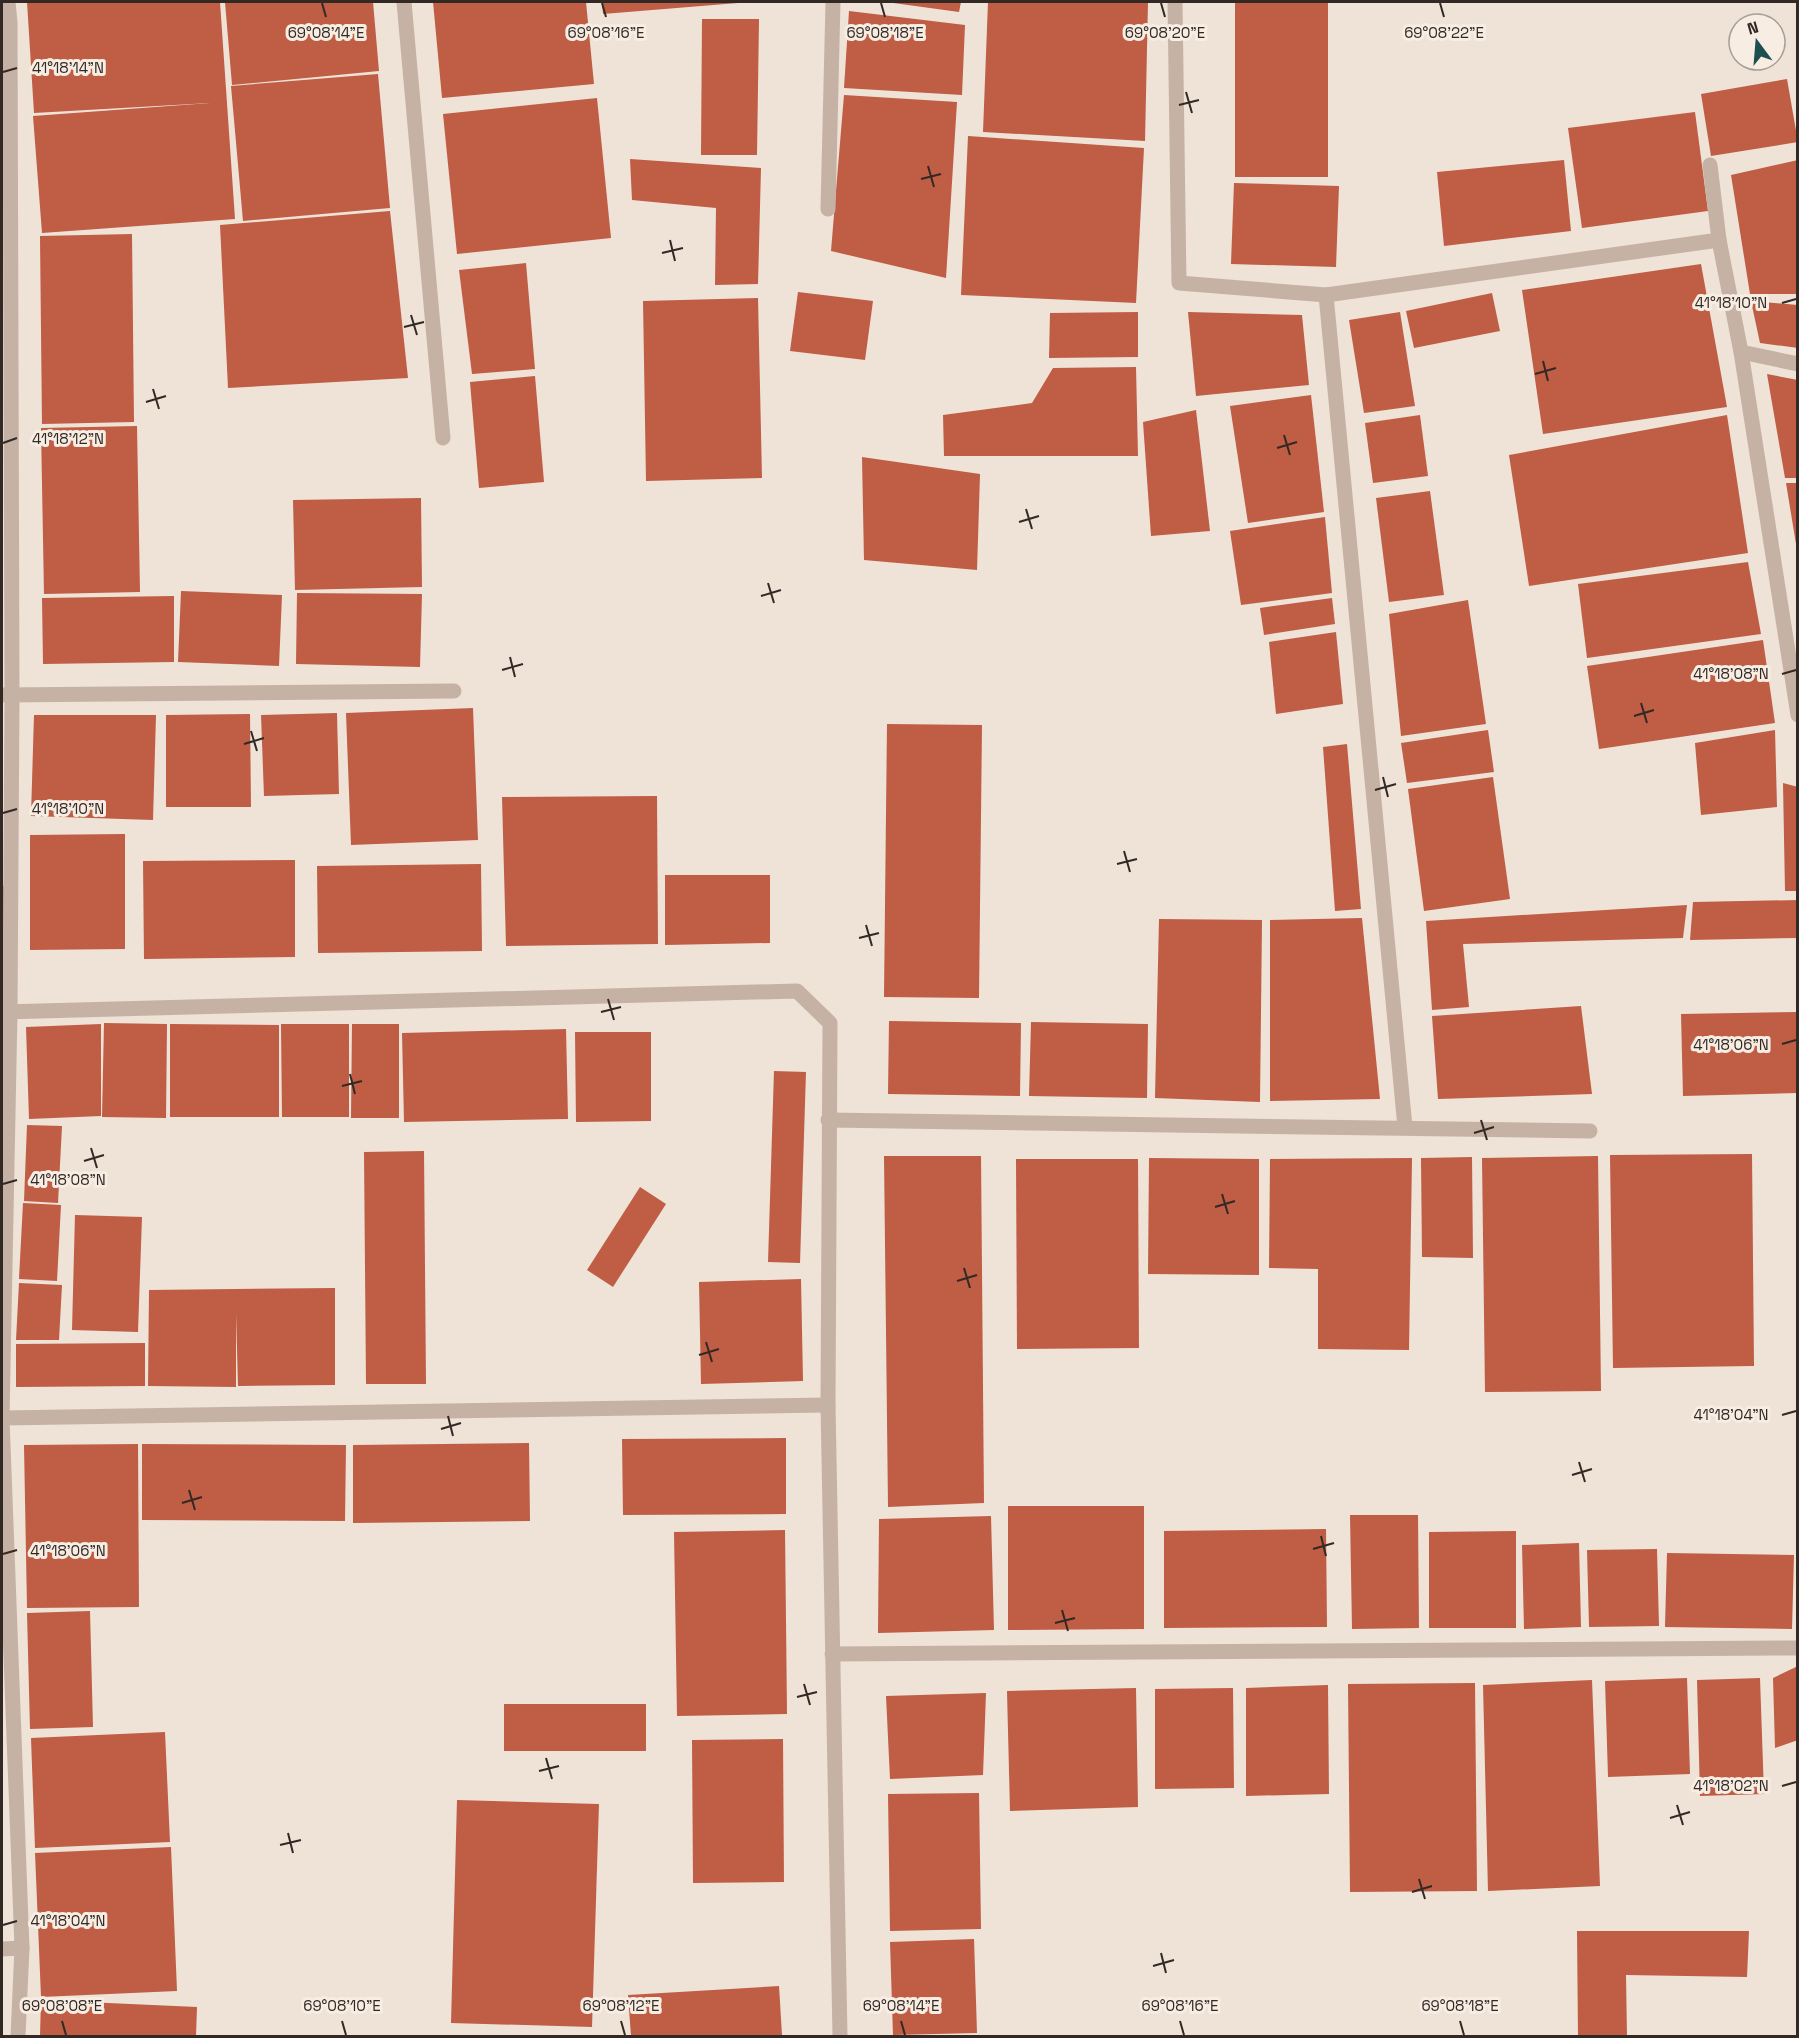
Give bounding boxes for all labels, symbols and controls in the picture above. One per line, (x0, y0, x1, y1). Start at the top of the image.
north arrow (1727, 12, 1787, 72)
text: N (1745, 16, 1761, 40)
text: 69°08'14"E (288, 23, 364, 42)
text: 69°08'16"E (567, 23, 645, 42)
text: 69°08'18"E (846, 23, 924, 42)
text: 69°08'20"E (1125, 23, 1205, 42)
text: 69°08'22"E (1404, 23, 1484, 42)
text: 41°18'14"N (32, 58, 104, 77)
text: 41°18'10"N (1695, 293, 1767, 312)
text: 41°18'12"N (32, 429, 104, 448)
text: 41°18'08"N (1693, 664, 1769, 683)
text: 41°18'10"N (32, 799, 104, 818)
text: 41°18'06"N (1693, 1035, 1769, 1054)
text: 41°18'08"N (30, 1170, 106, 1189)
text: 41°18'04"N (1693, 1405, 1769, 1424)
text: 41°18'06"N (30, 1541, 106, 1560)
text: 41°18'02"N (1693, 1776, 1769, 1795)
text: 41°18'04"N (30, 1911, 106, 1930)
text: 69°08'08"E (22, 1996, 102, 2015)
text: 69°08'10"E (303, 1996, 381, 2015)
text: 69°08'12"E (583, 1996, 659, 2015)
text: 69°08'14"E (863, 1996, 939, 2015)
text: 69°08'16"E (1141, 1996, 1219, 2015)
text: 69°08'18"E (1421, 1996, 1499, 2015)

